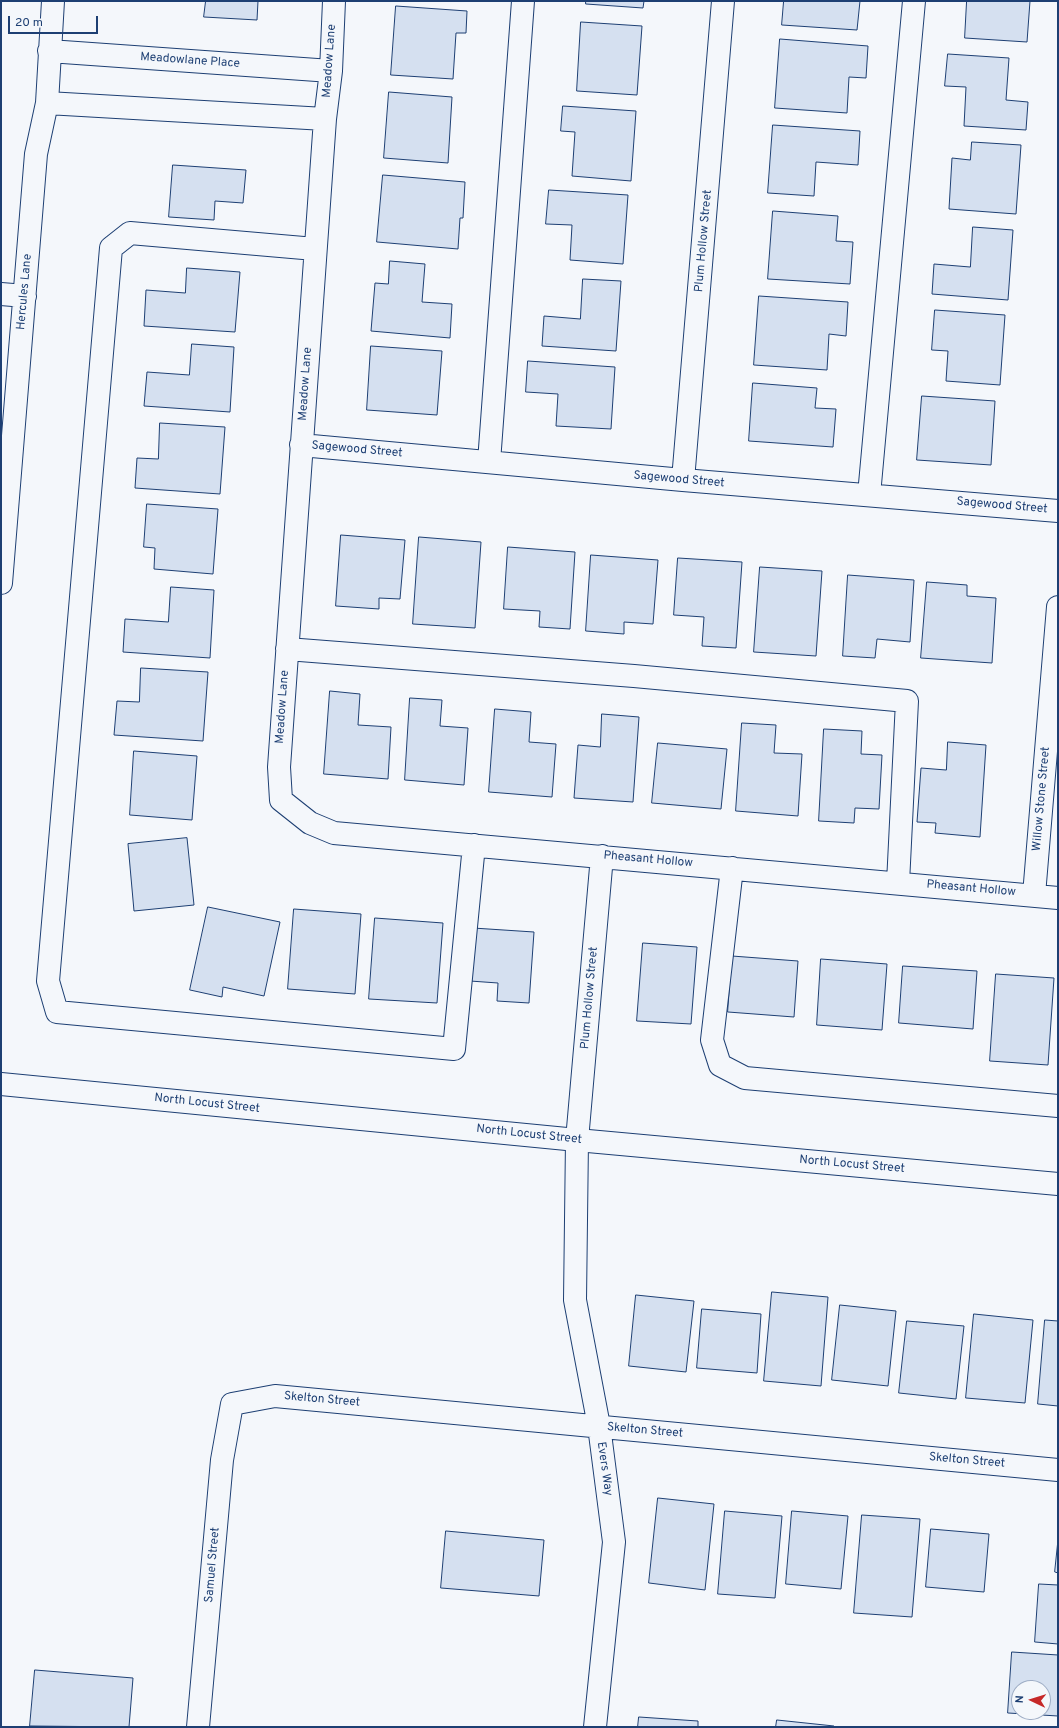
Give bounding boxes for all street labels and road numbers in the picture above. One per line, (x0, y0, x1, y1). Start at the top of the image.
street label: Meadow Lane (320, 24, 340, 98)
street label: Meadowlane Place (140, 50, 240, 72)
street label: Plum Hollow Street (692, 189, 716, 293)
street label: Hercules Lane (14, 253, 36, 331)
street label: Meadow Lane (296, 347, 316, 421)
street label: Sagewood Street (311, 439, 403, 461)
street label: Sagewood Street (633, 469, 725, 491)
street label: Sagewood Street (956, 495, 1048, 517)
street label: Meadow Lane (273, 670, 293, 744)
street label: Willow Stone Street (1030, 746, 1054, 852)
street label: Pheasant Hollow (603, 849, 693, 871)
street label: Pheasant Hollow (926, 878, 1016, 900)
street label: Plum Hollow Street (578, 946, 602, 1050)
street label: North Locust Street (154, 1091, 260, 1117)
street label: North Locust Street (476, 1122, 582, 1148)
street label: North Locust Street (799, 1153, 905, 1177)
street label: Skelton Street (283, 1389, 361, 1411)
street label: Skelton Street (606, 1420, 684, 1442)
street label: Evers Way (593, 1441, 615, 1497)
street label: Skelton Street (928, 1450, 1006, 1472)
street label: Samuel Street (203, 1527, 223, 1603)

